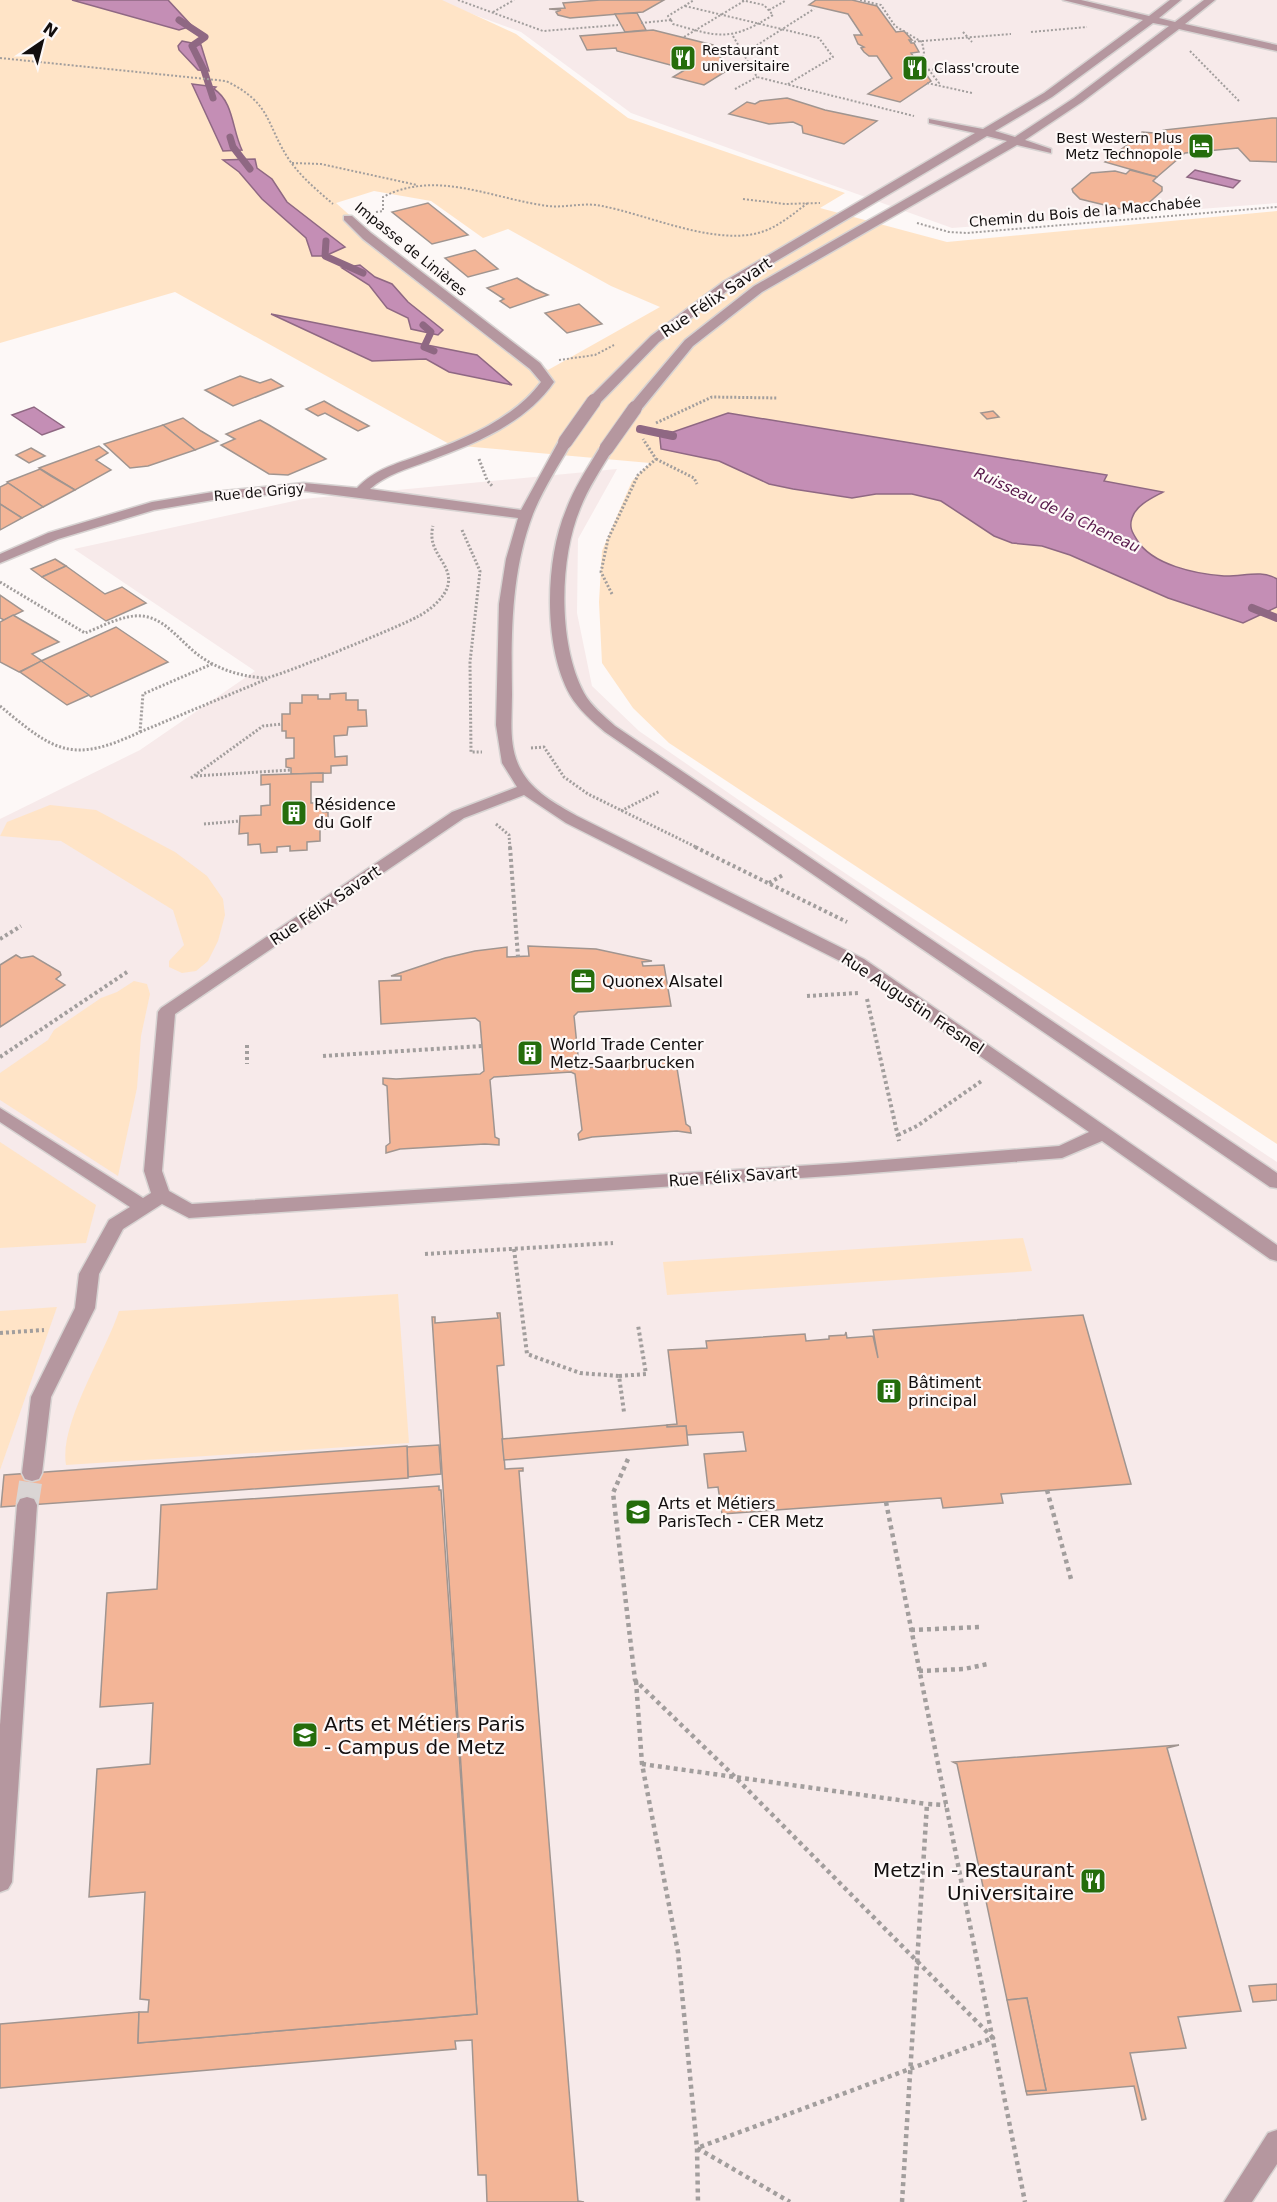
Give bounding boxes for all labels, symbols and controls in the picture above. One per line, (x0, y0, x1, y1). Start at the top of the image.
north arrow (12, 12, 72, 72)
text: N (39, 19, 61, 42)
place label: Restaurant universitaire (702, 42, 790, 74)
restaurant icon: Restaurant universitaire (668, 43, 698, 73)
restaurant icon: Class'croute (900, 53, 930, 83)
place label: Class'croute (934, 60, 1019, 76)
place label: Best Western Plus Metz Technopole (1056, 130, 1182, 162)
hotel icon: Best Western Plus Metz Technopole (1186, 131, 1216, 161)
street label: Chemin du Bois de la Macchabée (968, 194, 1202, 230)
street label: Impasse de Linières (352, 199, 470, 299)
street label: Rue Félix Savart (657, 253, 775, 341)
water label: Ruisseau de la Cheneau (971, 464, 1143, 556)
street label: Rue de Grigy (213, 480, 305, 504)
place label: Résidence du Golf (314, 795, 396, 832)
building icon: Résidence du Golf (279, 798, 309, 828)
street label: Rue Félix Savart (266, 861, 384, 949)
street label: Rue Augustin Fresnel (838, 949, 988, 1058)
office icon: Quonex Alsatel (568, 966, 598, 996)
place label: Quonex Alsatel (602, 972, 723, 991)
place label: World Trade Center Metz-Saarbrucken (550, 1035, 704, 1072)
building icon: World Trade Center Metz-Saarbrucken (515, 1038, 545, 1068)
street label: Rue Félix Savart (668, 1163, 798, 1190)
place label: Bâtiment principal (908, 1373, 981, 1410)
building icon: Bâtiment principal (874, 1376, 904, 1406)
place label: Arts et Métiers ParisTech - CER Metz (658, 1494, 824, 1531)
school or university icon: Arts et Métiers ParisTech - CER Metz (623, 1497, 653, 1527)
place label: Arts et Métiers Paris - Campus de Metz (324, 1712, 525, 1759)
school or university icon: Arts et Métiers Paris - Campus de Metz (290, 1720, 320, 1750)
place label: Metz'in - Restaurant Universitaire (873, 1858, 1074, 1905)
restaurant icon: Metz'in - Restaurant Universitaire (1078, 1866, 1108, 1896)

